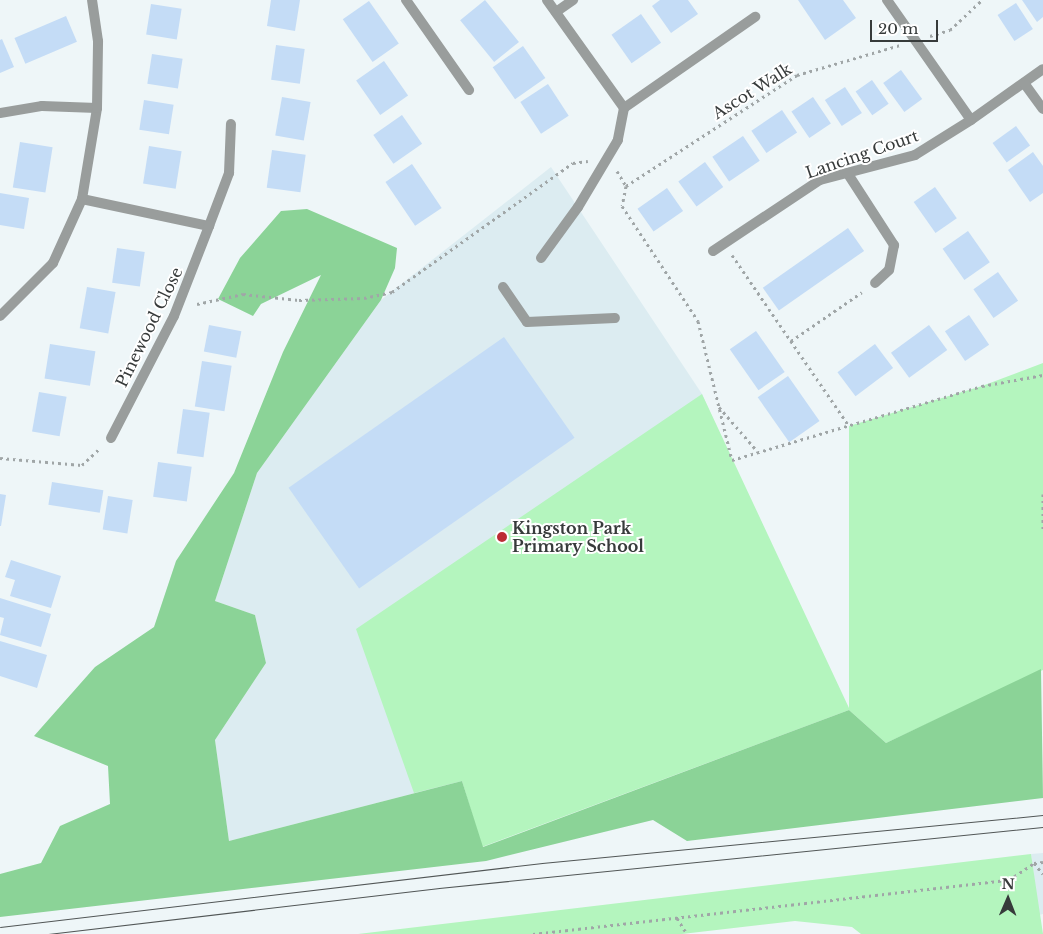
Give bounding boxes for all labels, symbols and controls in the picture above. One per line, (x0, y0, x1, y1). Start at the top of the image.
scale bar (873, 10, 940, 42)
text: 20 m (878, 19, 918, 38)
street label: Ascot Walk (708, 59, 796, 123)
street label: Lancing Court (803, 126, 921, 182)
street label: Pinewood Close (112, 264, 186, 390)
place label: Kingston Park Primary School (512, 518, 645, 556)
marker: Kingston Park Primary School (496, 531, 508, 543)
north arrow (983, 874, 1033, 924)
text: N (1002, 875, 1015, 893)

